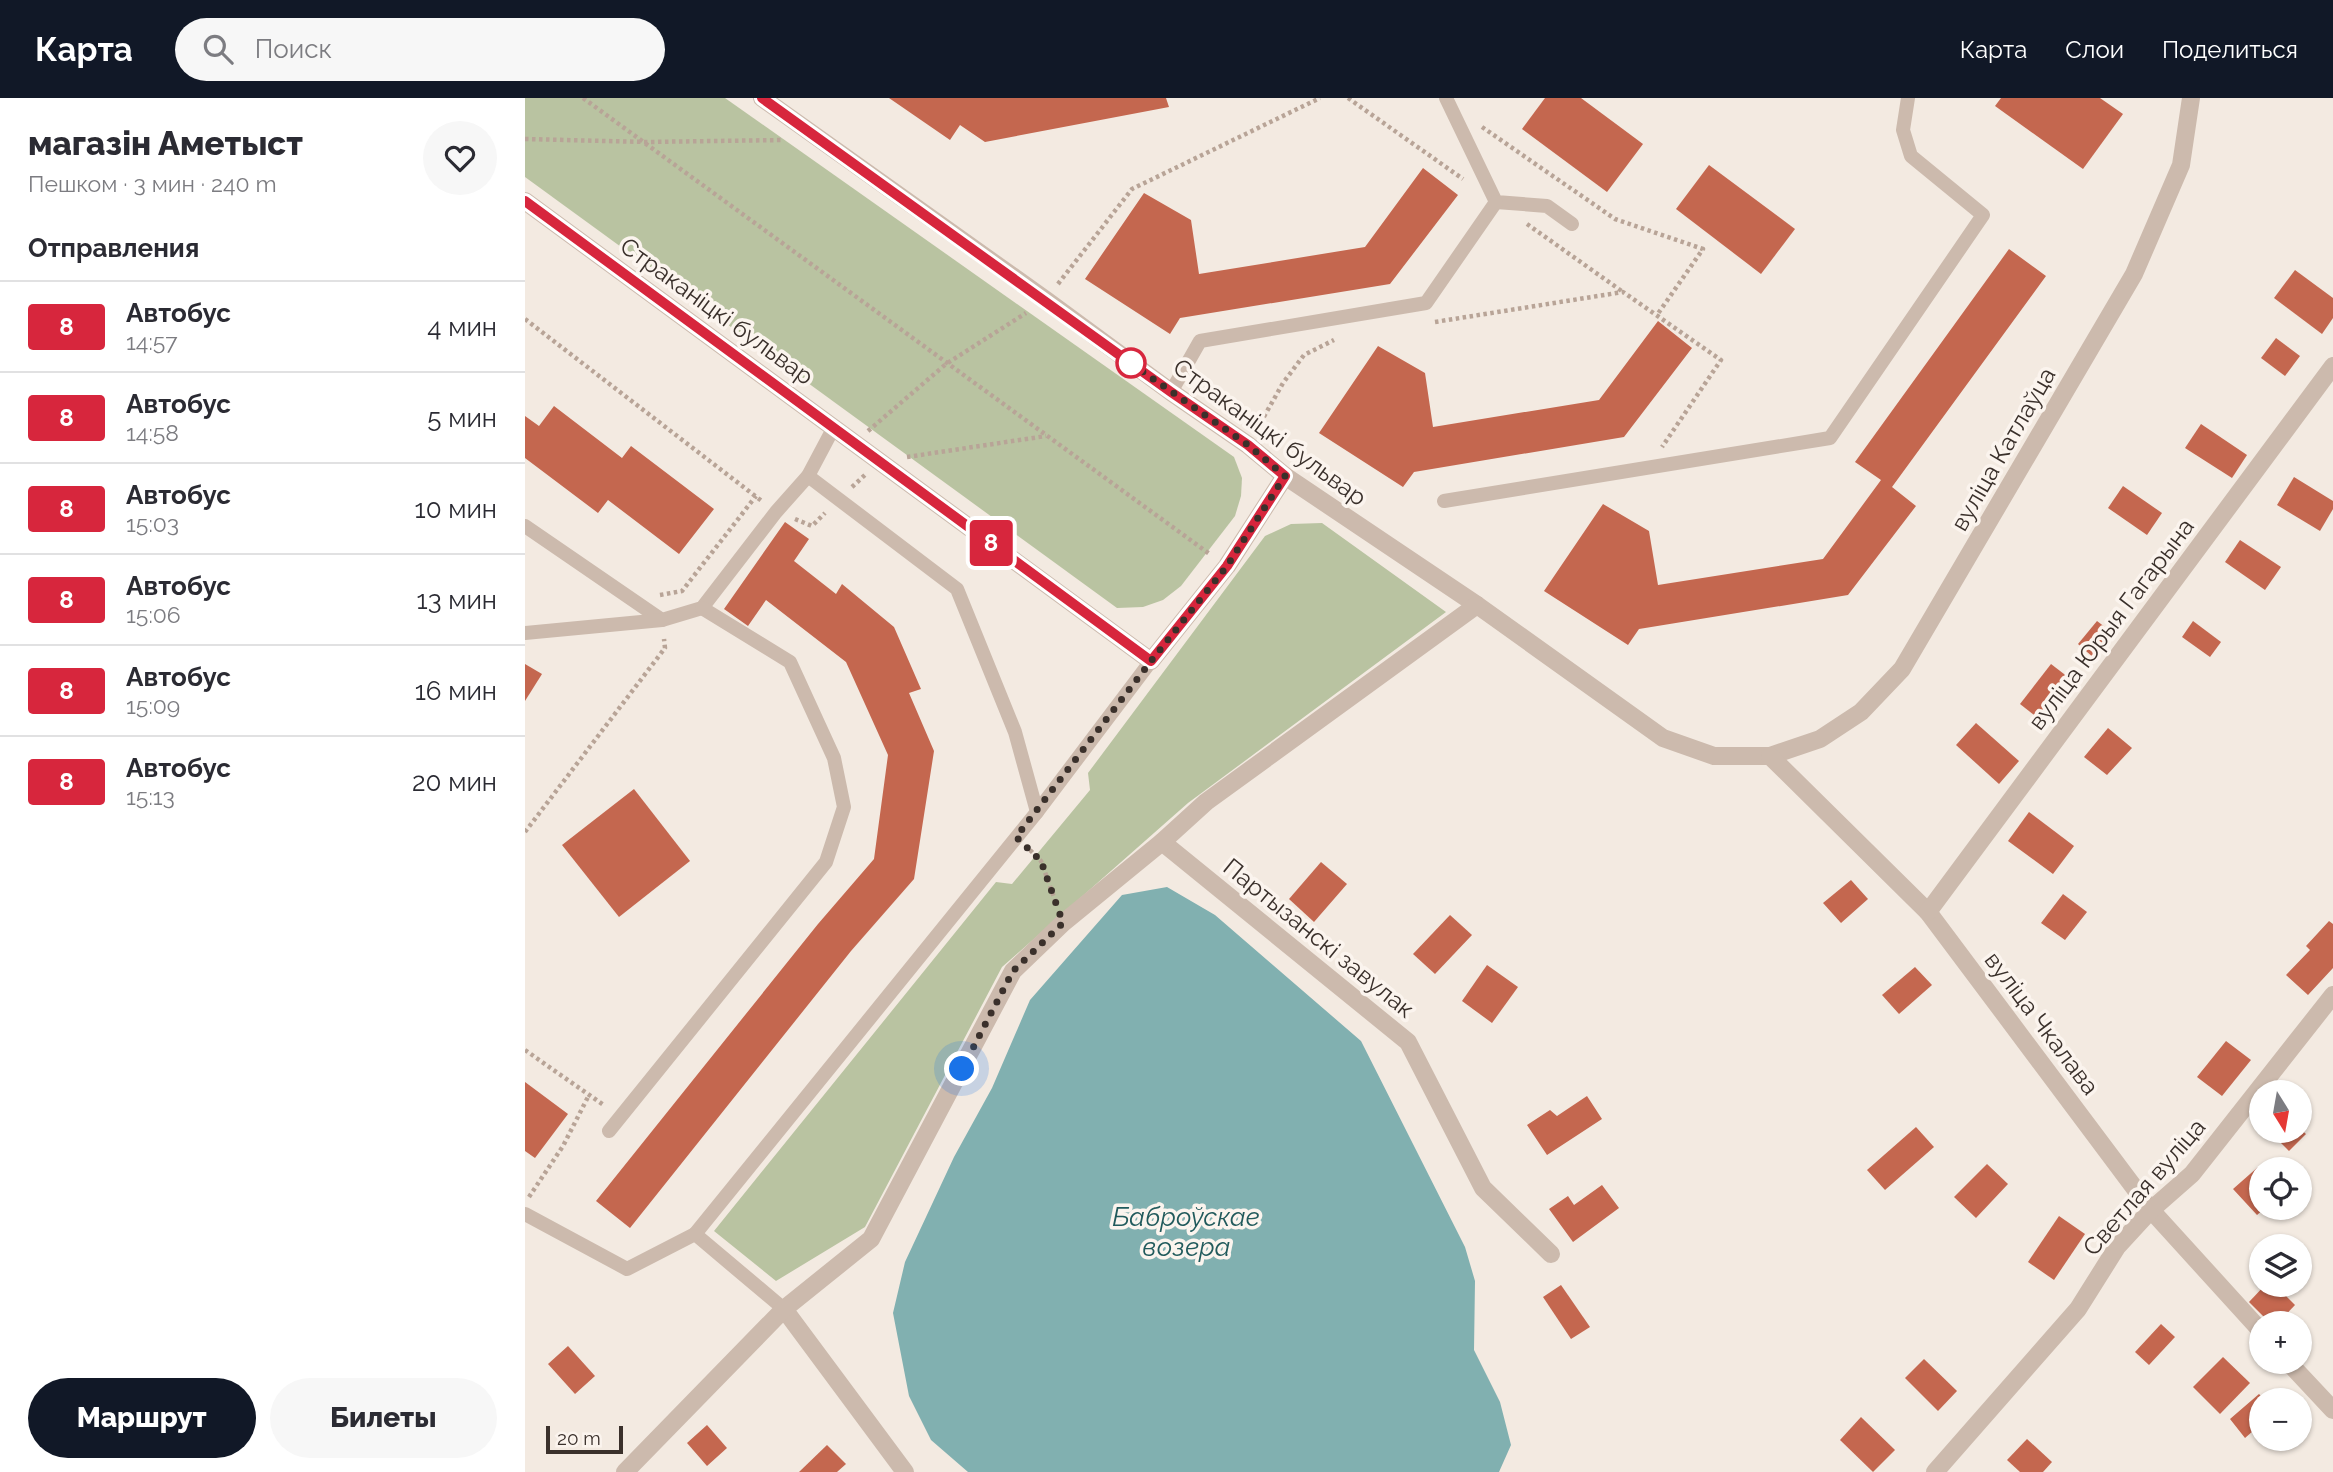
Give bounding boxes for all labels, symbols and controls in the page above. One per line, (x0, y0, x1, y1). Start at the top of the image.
search box (175, 18, 665, 81)
text: Карта (35, 30, 133, 69)
icon: search (199, 30, 237, 68)
text: Поиск (255, 34, 332, 64)
text: Карта (1960, 35, 2027, 64)
text: Слои (2065, 35, 2124, 64)
text: Поделиться (2162, 35, 2298, 64)
button: heart (423, 121, 497, 195)
text: магазін Аметыст (28, 124, 303, 163)
text: Пешком · 3 мин · 240 m (28, 170, 277, 197)
street label: Страканіцкі бульвар (615, 231, 819, 391)
text: Отправления (28, 233, 199, 263)
text: Автобус (126, 298, 231, 328)
text: 8 (59, 312, 74, 341)
text: 4 мин (427, 312, 497, 342)
text: 14:57 (126, 328, 178, 355)
unlabelled marker (1116, 348, 1146, 378)
street label: Страканіцкі бульвар (1168, 352, 1372, 512)
street label: вуліца Катлаўца (1945, 362, 2061, 536)
text: Автобус (126, 389, 231, 419)
text: 8 (59, 403, 74, 432)
text: 5 мин (427, 403, 497, 433)
text: 14:58 (126, 419, 179, 446)
text: Автобус (126, 480, 231, 510)
text: 8 (59, 494, 74, 523)
text: 10 мин (415, 494, 497, 524)
text: 15:03 (126, 510, 179, 537)
street label: вуліца Юрыя Гагарына (2022, 513, 2200, 735)
line badge: 8 (968, 520, 1014, 566)
text: 8 (984, 528, 998, 557)
text: Автобус (126, 571, 231, 601)
text: 8 (59, 585, 74, 614)
text: 13 мин (417, 585, 497, 615)
text: 15:06 (126, 601, 181, 628)
text: Автобус (126, 662, 231, 692)
text: 8 (59, 676, 74, 705)
text: 16 мин (415, 676, 497, 706)
text: 15:09 (126, 692, 180, 719)
text: Автобус (126, 753, 231, 783)
text: 8 (59, 767, 74, 796)
text: 20 мин (412, 767, 497, 797)
text: 15:13 (126, 783, 175, 810)
street label: Партызанскі завулак (1218, 852, 1420, 1024)
street label: вуліца Чкалава (1979, 946, 2105, 1100)
your location (944, 1051, 979, 1086)
north arrow (2249, 1080, 2312, 1143)
map controls (2249, 1080, 2312, 1451)
street label: Светлая вуліца (2077, 1113, 2211, 1261)
button: locate (2249, 1157, 2312, 1220)
water label: Баброўскае возера (1112, 1202, 1260, 1262)
button: layers (2249, 1234, 2312, 1297)
button: + (2249, 1311, 2312, 1374)
button: Маршрут (28, 1378, 256, 1458)
button: Билеты (270, 1378, 497, 1458)
button: − (2249, 1388, 2312, 1451)
scale bar (546, 1423, 623, 1455)
text: 20 m (557, 1427, 601, 1449)

